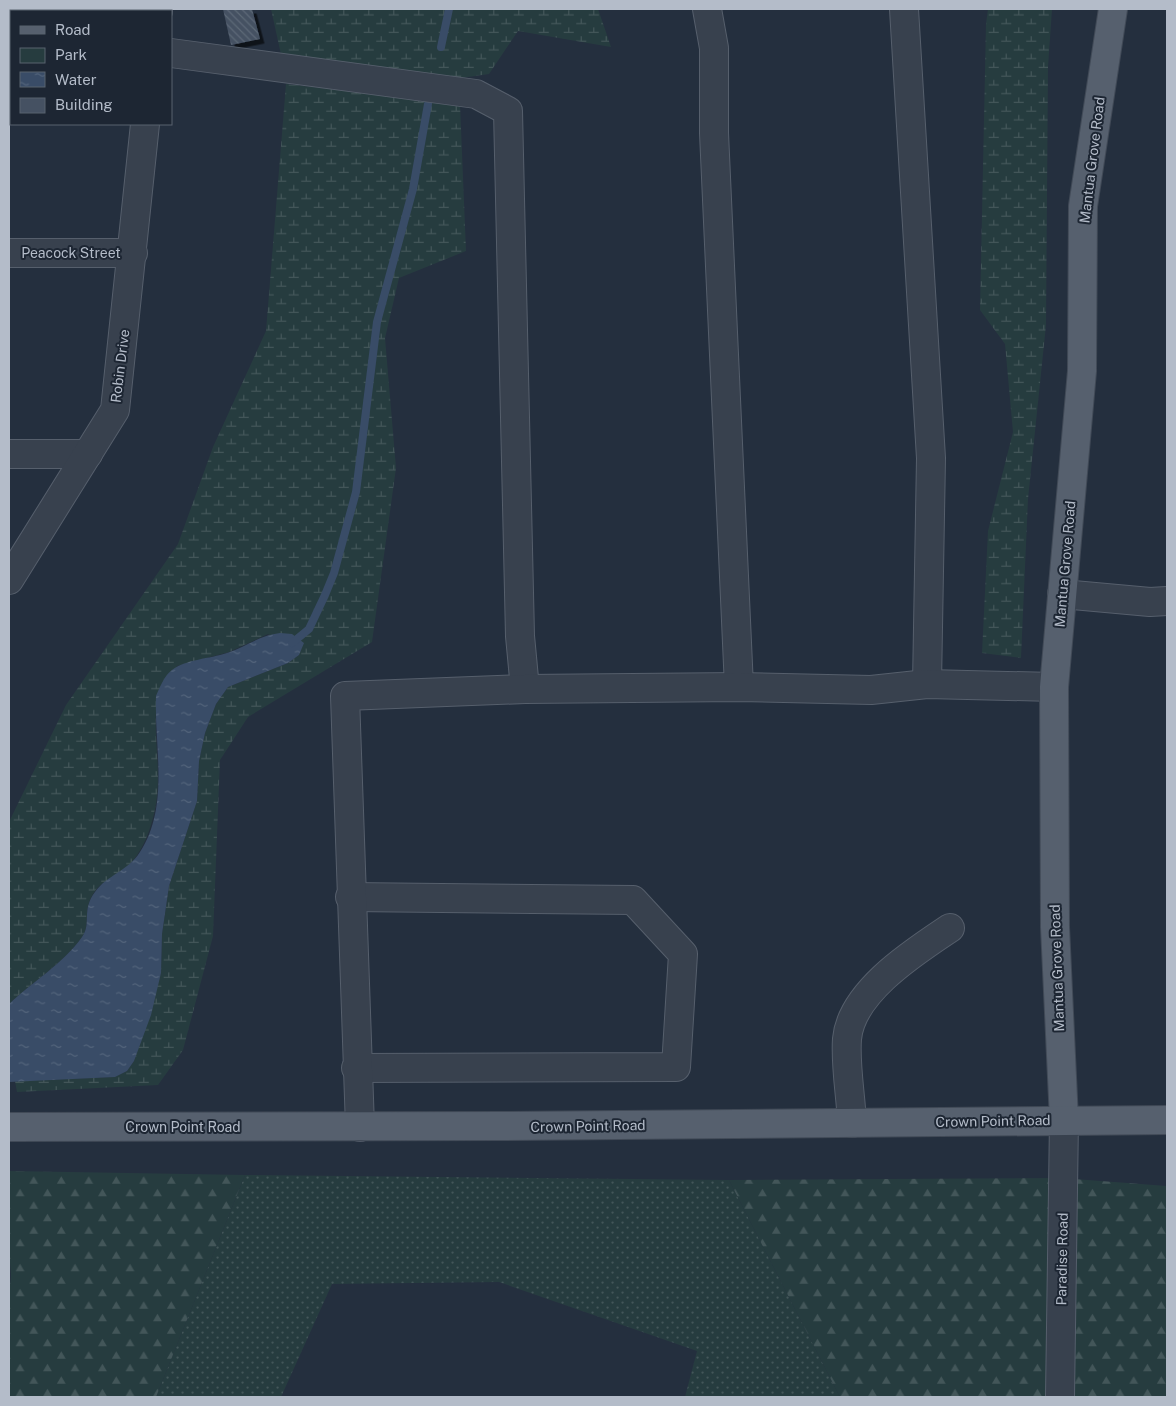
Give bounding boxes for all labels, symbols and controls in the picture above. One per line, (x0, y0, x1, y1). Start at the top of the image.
legend (10, 10, 172, 125)
text: Road (55, 21, 91, 38)
text: Park (55, 46, 87, 63)
text: Water (55, 71, 97, 88)
text: Building (55, 96, 113, 113)
street label: Mantua Grove Road (1076, 96, 1108, 224)
street label: Peacock Street (21, 245, 121, 261)
street label: Robin Drive (108, 328, 132, 404)
street label: Mantua Grove Road (1051, 500, 1079, 628)
street label: Mantua Grove Road (1047, 904, 1067, 1032)
street label: Crown Point Road (935, 1112, 1051, 1130)
street label: Crown Point Road (530, 1117, 646, 1135)
street label: Crown Point Road (125, 1119, 241, 1135)
street label: Paradise Road (1053, 1212, 1071, 1306)

